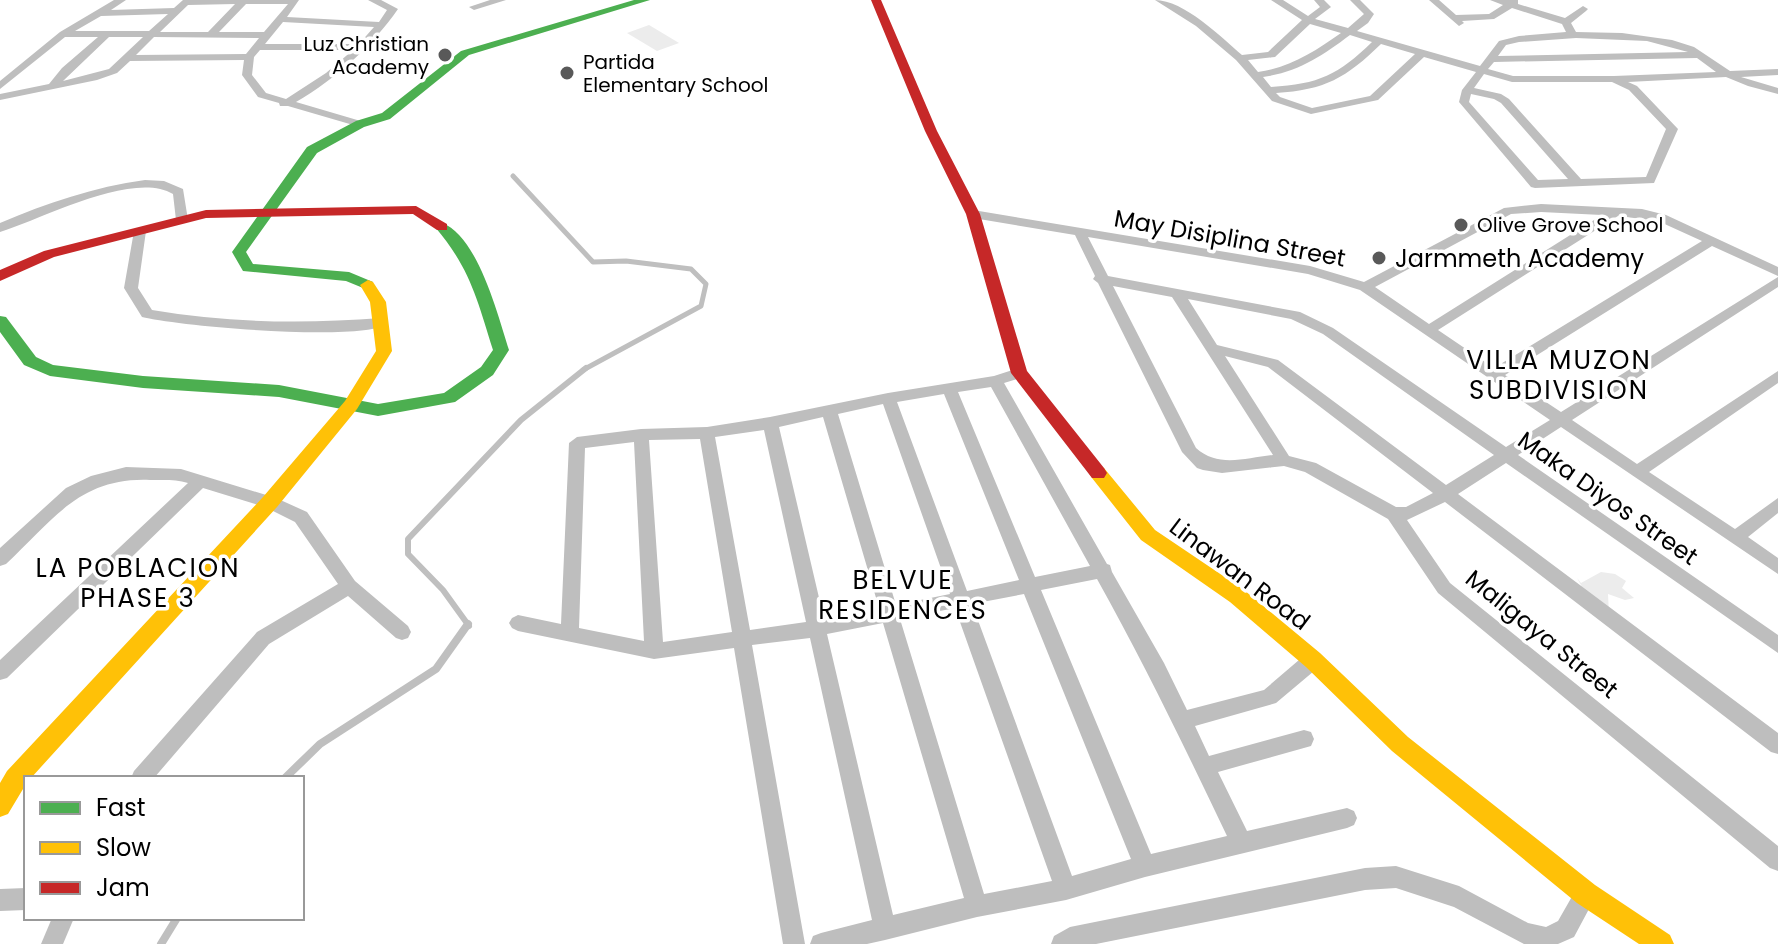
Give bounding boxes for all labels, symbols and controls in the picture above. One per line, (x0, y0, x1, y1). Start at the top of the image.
place label: Luz Christian Academy (304, 30, 429, 81)
marker: Luz Christian Academy (436, 46, 454, 64)
place label: Partida Elementary School (583, 48, 768, 99)
marker: Partida Elementary School (558, 64, 576, 82)
street label: May Disiplina Street (1112, 201, 1348, 275)
place label: Olive Grove School (1477, 211, 1664, 239)
marker: Olive Grove School (1452, 216, 1470, 234)
place label: Jarmmeth Academy (1395, 242, 1645, 275)
marker: Jarmmeth Academy (1370, 249, 1388, 267)
district label: VILLA MUZON SUBDIVISION (1466, 342, 1652, 408)
street label: Maka Diyos Street (1511, 423, 1705, 573)
street label: Linawan Road (1163, 510, 1317, 638)
district label: LA POBLACION PHASE 3 (35, 550, 241, 616)
district label: BELVUE RESIDENCES (818, 562, 988, 628)
street label: Maligaya Street (1459, 562, 1625, 706)
legend (24, 776, 304, 920)
text: Fast (96, 791, 146, 824)
text: Slow (96, 831, 151, 864)
text: Jam (96, 871, 150, 904)

